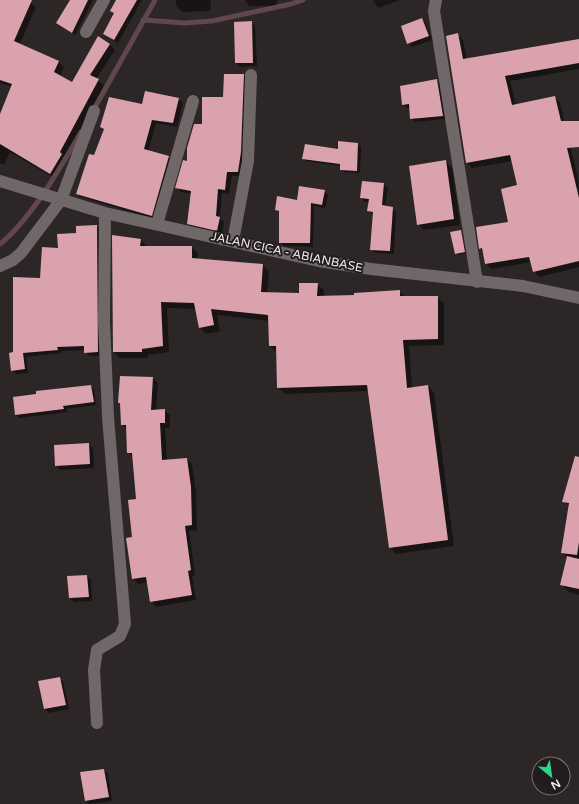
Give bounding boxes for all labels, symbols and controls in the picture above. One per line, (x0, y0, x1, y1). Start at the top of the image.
street label: JALAN CICA - ABIANBASE (210, 229, 364, 275)
north arrow (531, 756, 571, 796)
text: N (549, 776, 563, 792)

